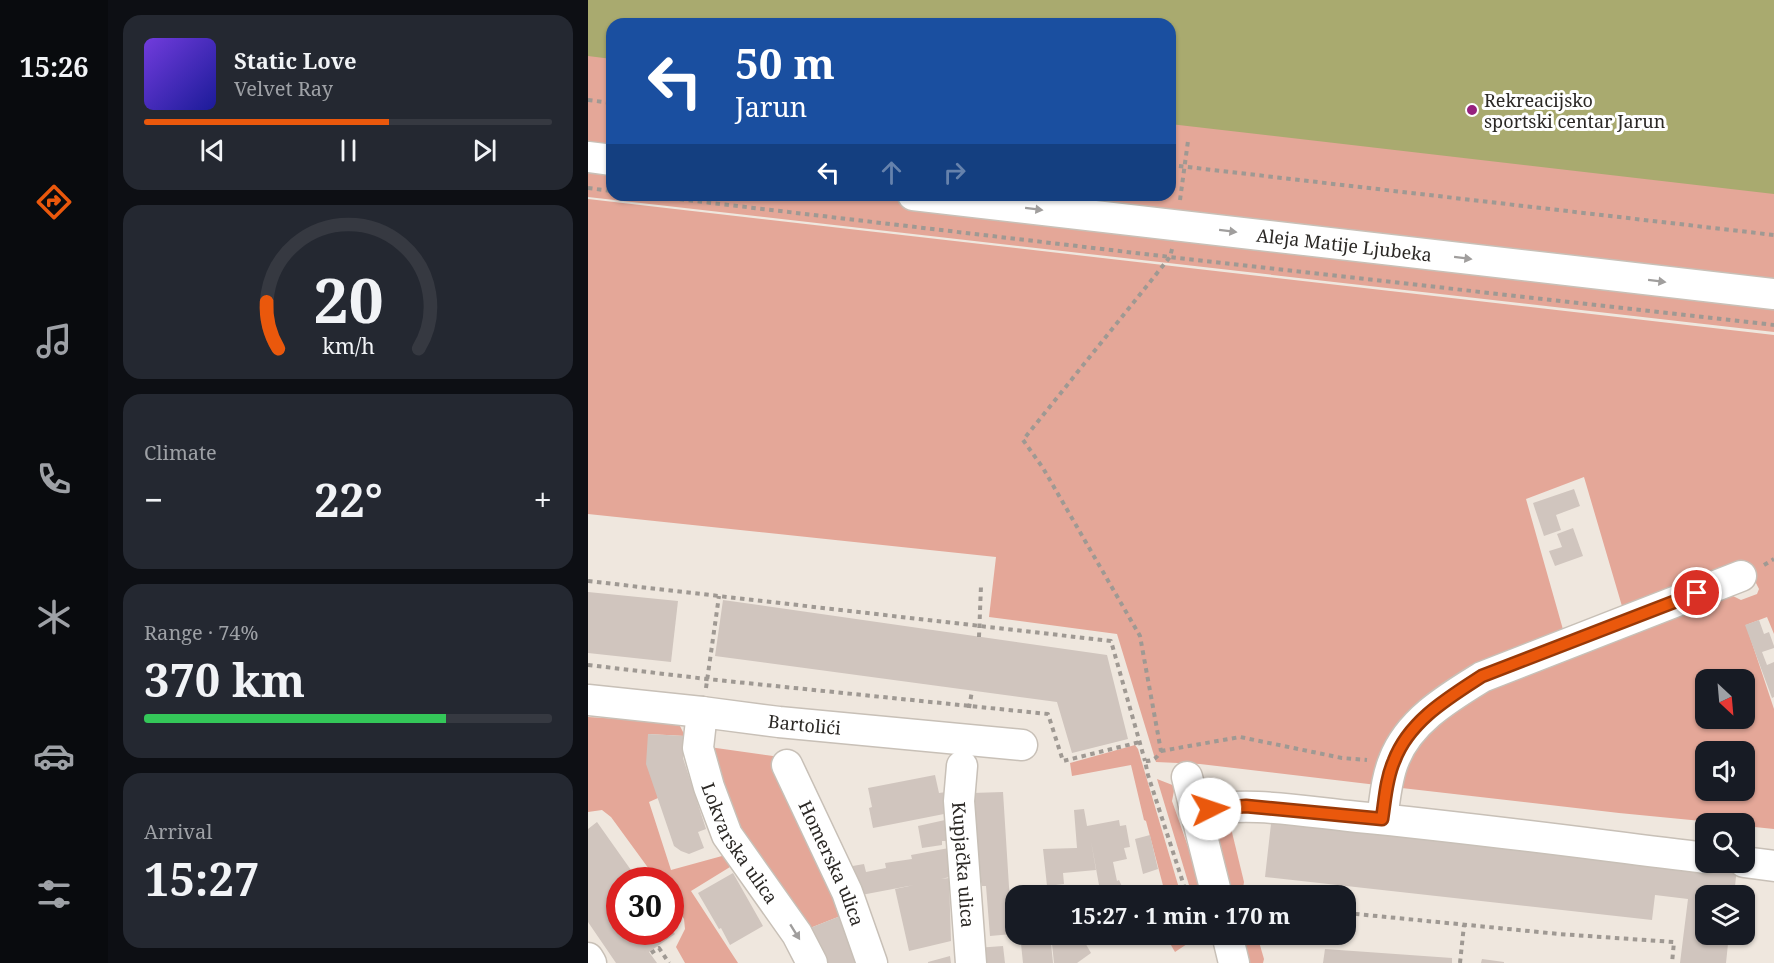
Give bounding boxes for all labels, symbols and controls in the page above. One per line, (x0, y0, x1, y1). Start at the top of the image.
text: 50 m (735, 34, 835, 91)
icon: left (636, 42, 714, 120)
text: Static Love (234, 45, 357, 75)
text: 15:26 (19, 48, 89, 85)
text: Velvet Ray (234, 75, 333, 102)
text: Jarun (735, 88, 807, 125)
place label: Rekreacijsko sportski centar Jarun (1484, 88, 1666, 133)
marker: Rekreacijsko sportski centar Jarun (1465, 103, 1479, 117)
icon: previous (196, 134, 229, 167)
icon: pause (332, 134, 365, 167)
icon: next (468, 134, 501, 167)
icon: left (812, 156, 845, 189)
icon: ahead (875, 156, 908, 189)
icon: right (938, 156, 971, 189)
icon: directions (33, 181, 75, 223)
one-way arrow (1025, 204, 1044, 214)
street label: Aleja Matije Ljubeka (1255, 223, 1433, 267)
one-way arrow (1218, 226, 1237, 236)
one-way arrow (1454, 253, 1473, 263)
text: 20 (313, 256, 383, 341)
one-way arrow (1648, 276, 1667, 285)
icon: music (33, 320, 75, 362)
text: km/h (322, 331, 375, 360)
text: Climate (144, 439, 217, 466)
icon: phone (33, 458, 75, 500)
text: 22° (314, 469, 383, 530)
text: − (144, 477, 163, 522)
text: + (534, 477, 552, 522)
pin (1671, 567, 1722, 618)
icon: arrive (1680, 576, 1713, 609)
icon: climate (33, 596, 75, 638)
text: Range · 74% (144, 619, 258, 646)
text: 370 km (144, 649, 305, 710)
north arrow (1695, 669, 1755, 729)
map controls (1695, 669, 1755, 945)
street label: Bartolići (767, 709, 842, 740)
icon: car (33, 735, 75, 777)
button: sound (1695, 741, 1755, 801)
position arrow (1178, 777, 1242, 841)
street label: Lokvarska ulica (696, 779, 784, 908)
street label: Homerska ulica (793, 796, 870, 929)
street label: Kupjačka ulica (947, 801, 980, 929)
button: search (1695, 813, 1755, 873)
text: Arrival (144, 818, 212, 845)
text: 15:27 (144, 848, 259, 909)
speed limit sign: 30 (606, 867, 684, 945)
icon: filters (33, 873, 75, 915)
button: layers (1695, 885, 1755, 945)
text: 15:27 · 1 min · 170 m (1071, 900, 1290, 930)
one-way arrow (789, 924, 800, 940)

